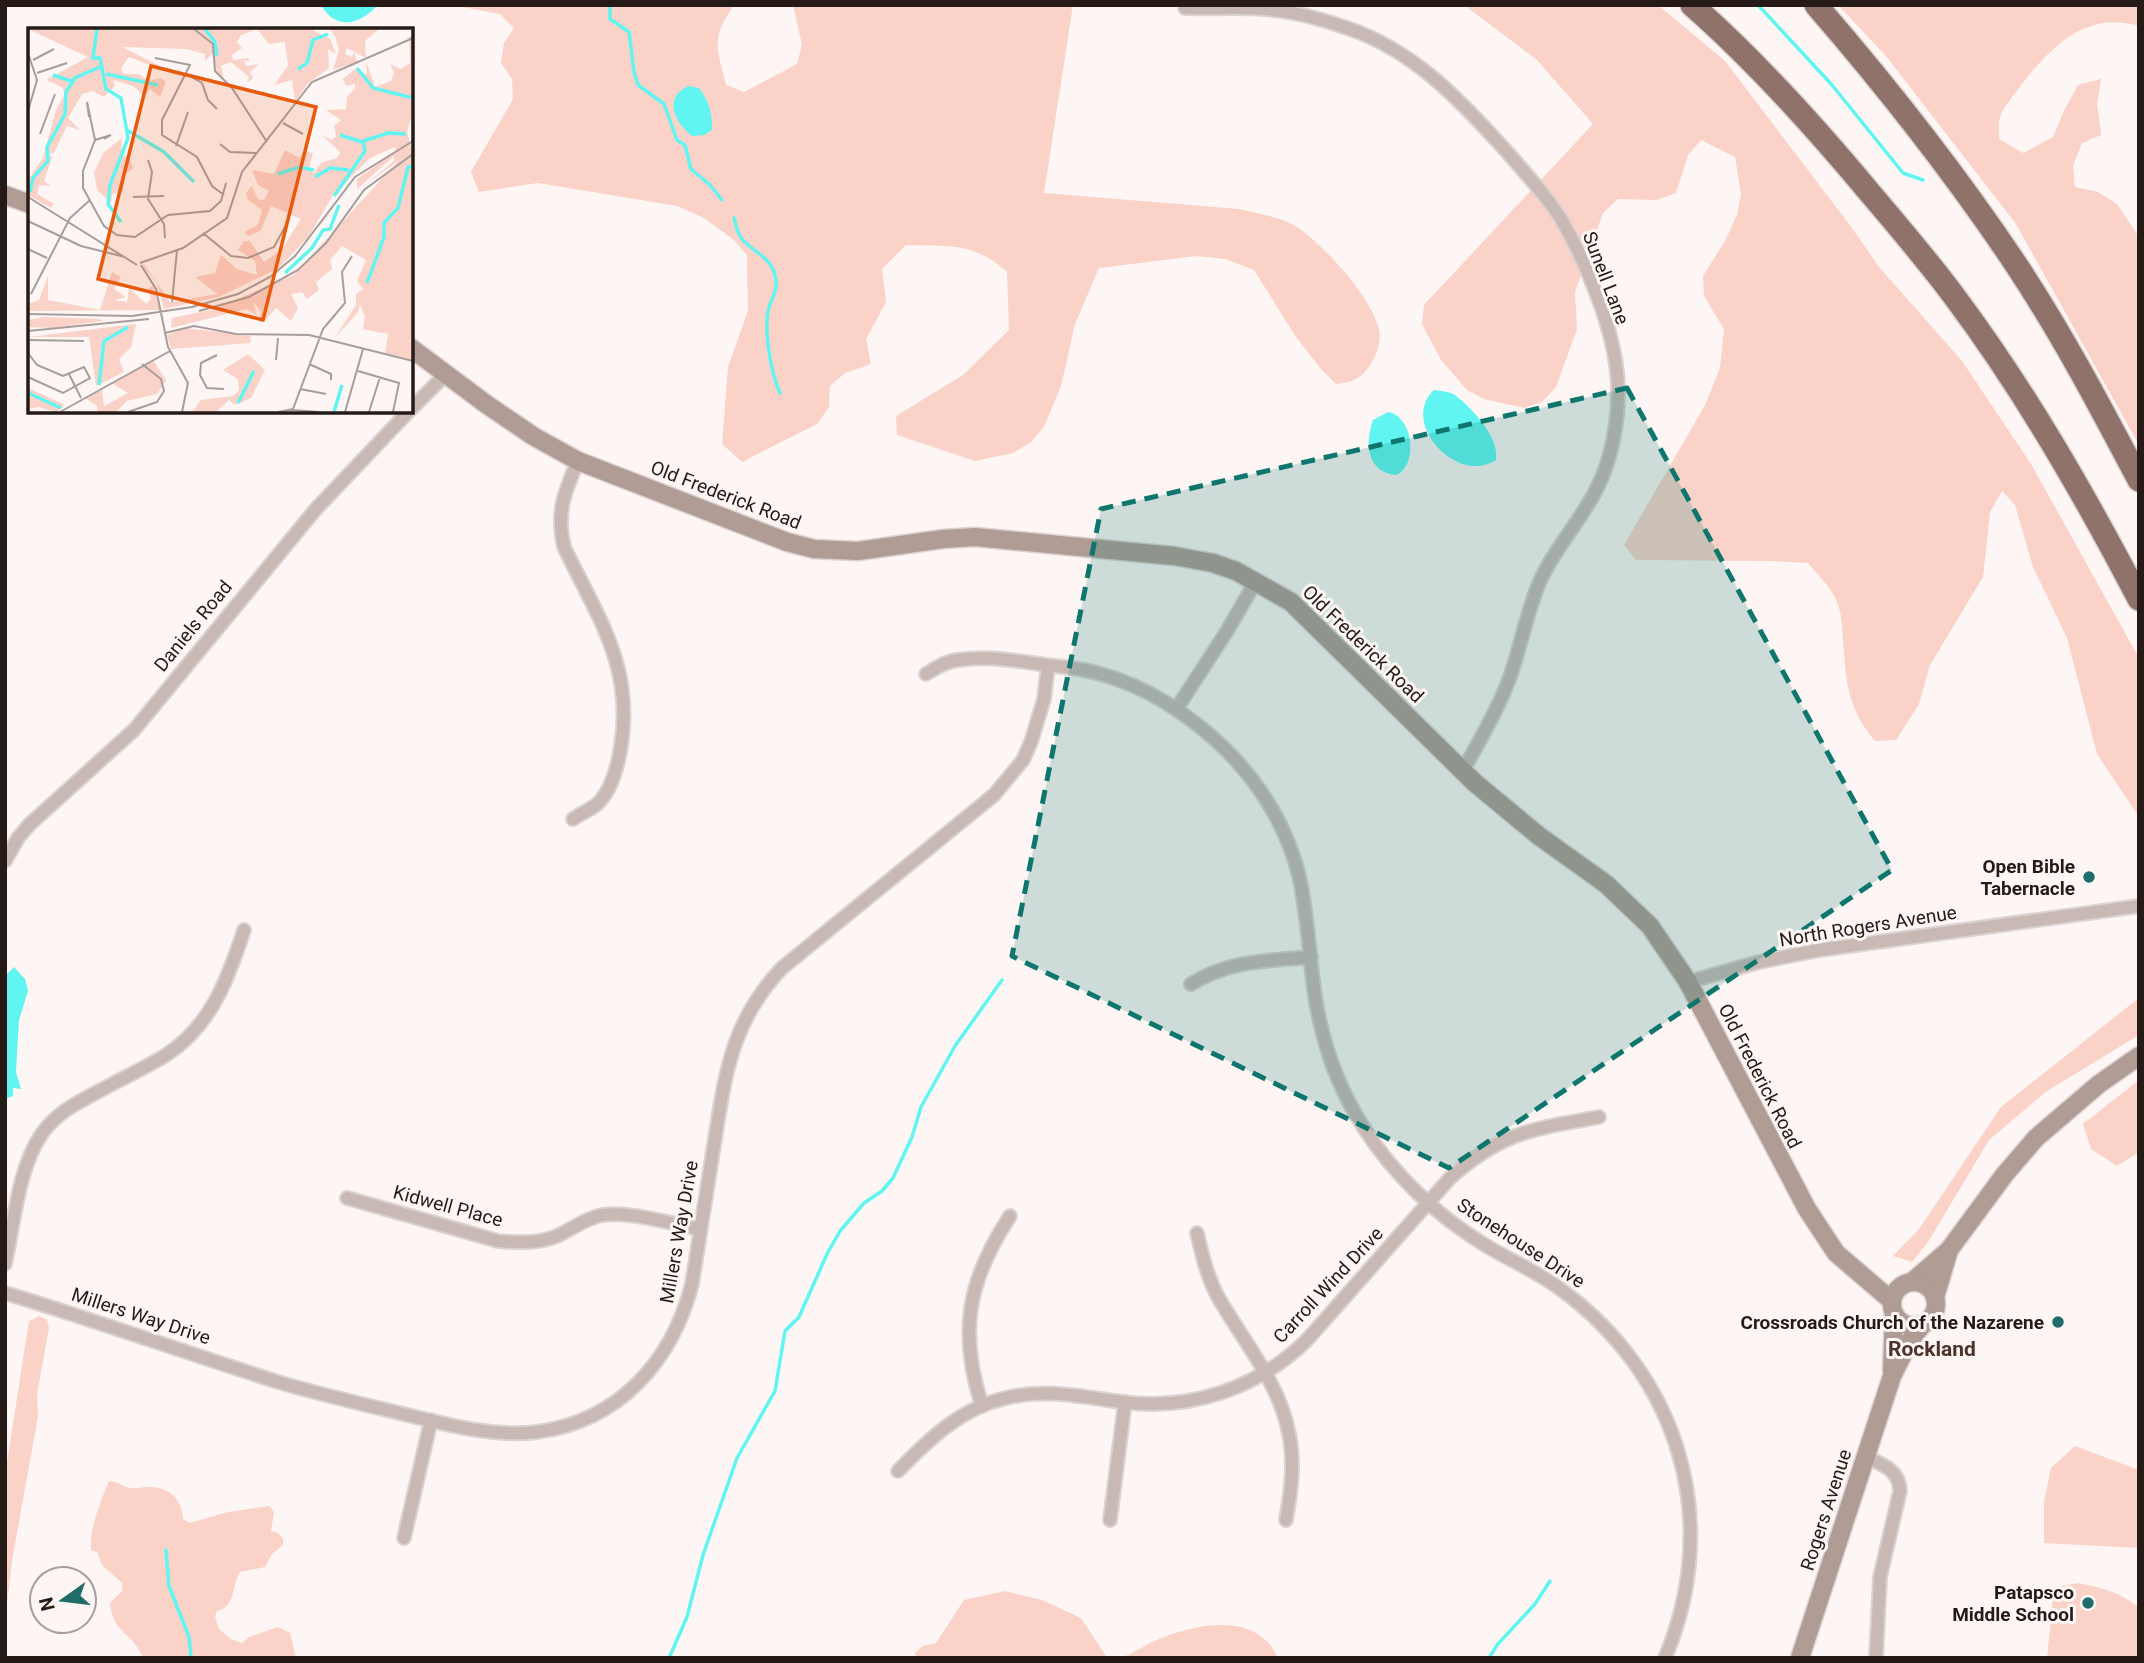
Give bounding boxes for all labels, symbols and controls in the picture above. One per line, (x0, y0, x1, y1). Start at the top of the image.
inset map (28, 28, 413, 413)
street label: Sunell Lane (1578, 228, 1634, 328)
street label: Old Frederick Road (647, 456, 805, 534)
street label: Daniels Road (149, 576, 237, 676)
street label: Old Frederick Road (1298, 580, 1428, 708)
place label: Open Bible Tabernacle (1981, 855, 2075, 900)
marker: Open Bible Tabernacle (2081, 869, 2097, 885)
street label: North Rogers Avenue (1778, 901, 1958, 951)
street label: Old Frederick Road (1714, 1000, 1806, 1152)
street label: Millers Way Drive (655, 1159, 703, 1305)
street label: Kidwell Place (391, 1180, 505, 1232)
street label: Stonehouse Drive (1453, 1193, 1589, 1293)
street label: Carroll Wind Drive (1268, 1222, 1388, 1348)
street label: Millers Way Drive (69, 1283, 213, 1349)
place label: Crossroads Church of the Nazarene (1740, 1311, 2044, 1334)
marker: Crossroads Church of the Nazarene (2050, 1314, 2066, 1330)
district label: Rockland (1888, 1337, 1976, 1361)
street label: Rogers Avenue (1796, 1446, 1856, 1574)
north arrow (28, 1565, 98, 1635)
place label: Patapsco Middle School (1952, 1581, 2074, 1626)
text: N (34, 1595, 60, 1613)
marker: Patapsco Middle School (2080, 1595, 2096, 1611)

